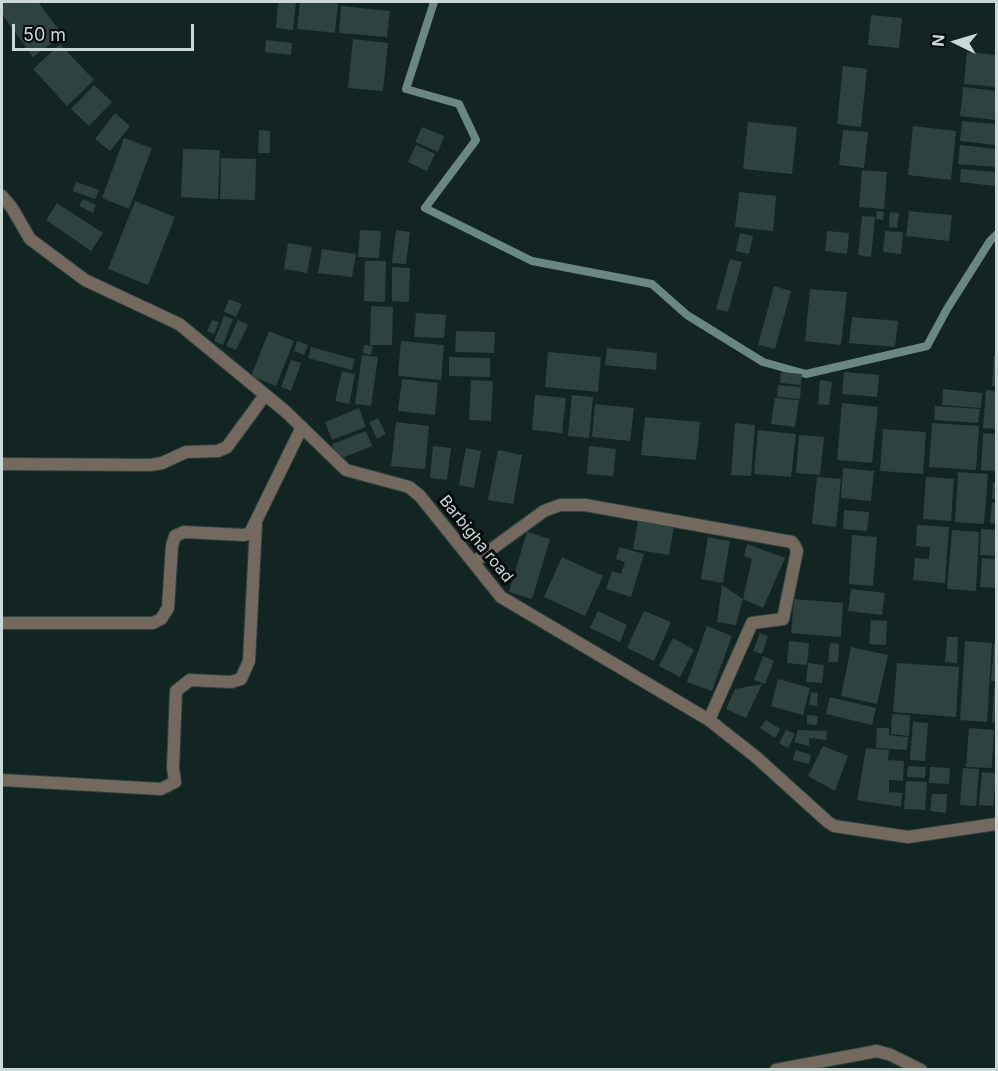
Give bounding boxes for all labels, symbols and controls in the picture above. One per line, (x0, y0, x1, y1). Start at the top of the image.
scale bar (15, 12, 196, 50)
north arrow (926, 12, 986, 72)
text: 50 m (23, 24, 66, 45)
text: N (928, 33, 949, 47)
street label: Barbigha road (435, 492, 517, 586)

